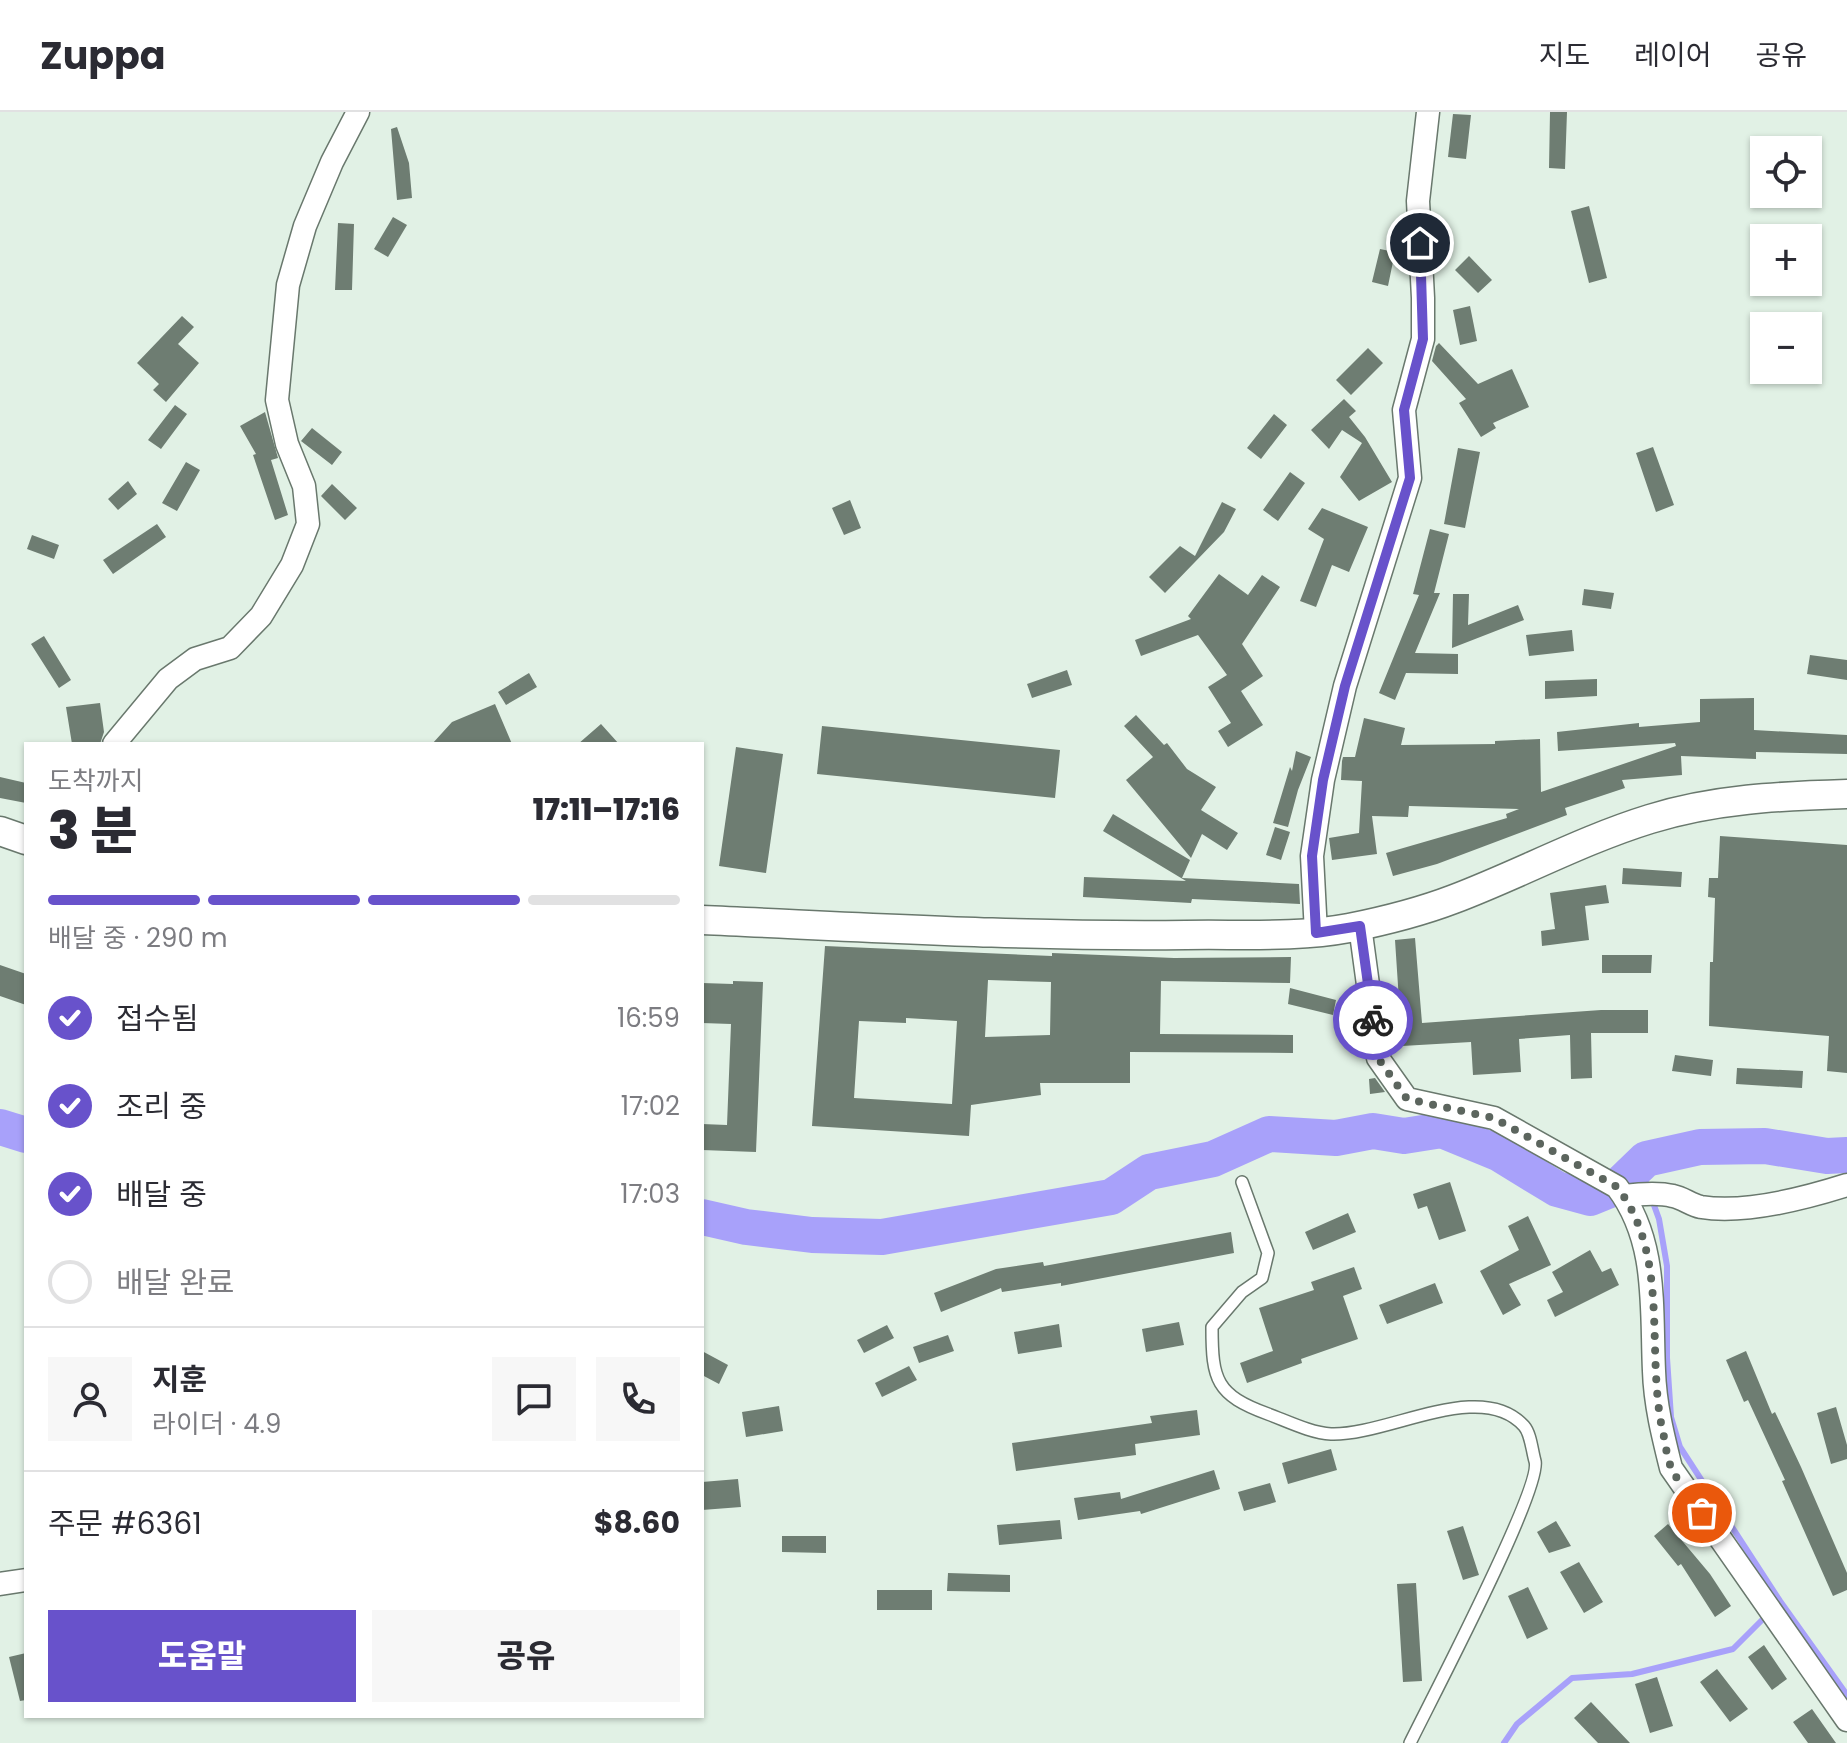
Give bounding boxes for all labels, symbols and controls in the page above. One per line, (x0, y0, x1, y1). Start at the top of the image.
text: Zuppa (40, 29, 166, 82)
text: 지도 (1539, 36, 1590, 75)
text: 레이어 (1634, 36, 1711, 75)
text: 공유 (1755, 36, 1807, 75)
map controls (1750, 136, 1822, 384)
button: locate (1750, 136, 1822, 208)
pin (1386, 209, 1454, 277)
icon: home (1398, 221, 1442, 265)
button: + (1750, 224, 1822, 296)
button: − (1750, 312, 1822, 384)
text: 도착까지 (48, 763, 144, 799)
text: 17:11–17:16 (533, 788, 680, 831)
text: 3 분 (48, 794, 138, 867)
text: 배달 중 · 290 m (48, 920, 227, 956)
courier (1333, 980, 1413, 1060)
icon: check (48, 996, 92, 1040)
text: 접수됨 (116, 997, 199, 1040)
icon: bike (1351, 998, 1395, 1042)
text: 16:59 (617, 1000, 680, 1036)
icon: check (48, 1084, 92, 1128)
text: 조리 중 (116, 1085, 207, 1128)
text: 17:02 (621, 1088, 680, 1124)
icon: check (48, 1172, 92, 1216)
text: 배달 중 (116, 1173, 207, 1216)
text: 17:03 (620, 1176, 680, 1212)
text: 배달 완료 (116, 1261, 234, 1304)
button: person (48, 1357, 132, 1441)
button: chat (492, 1357, 576, 1441)
button: phone (596, 1357, 680, 1441)
text: 지훈 (152, 1358, 207, 1401)
text: 라이더 · 4.9 (152, 1406, 281, 1442)
pin (1668, 1479, 1736, 1547)
icon: bag (1680, 1491, 1724, 1535)
text: $8.60 (594, 1501, 680, 1544)
text: 주문 #6361 (48, 1502, 202, 1545)
button: 도움말 (48, 1610, 356, 1702)
button: 공유 (372, 1610, 680, 1702)

